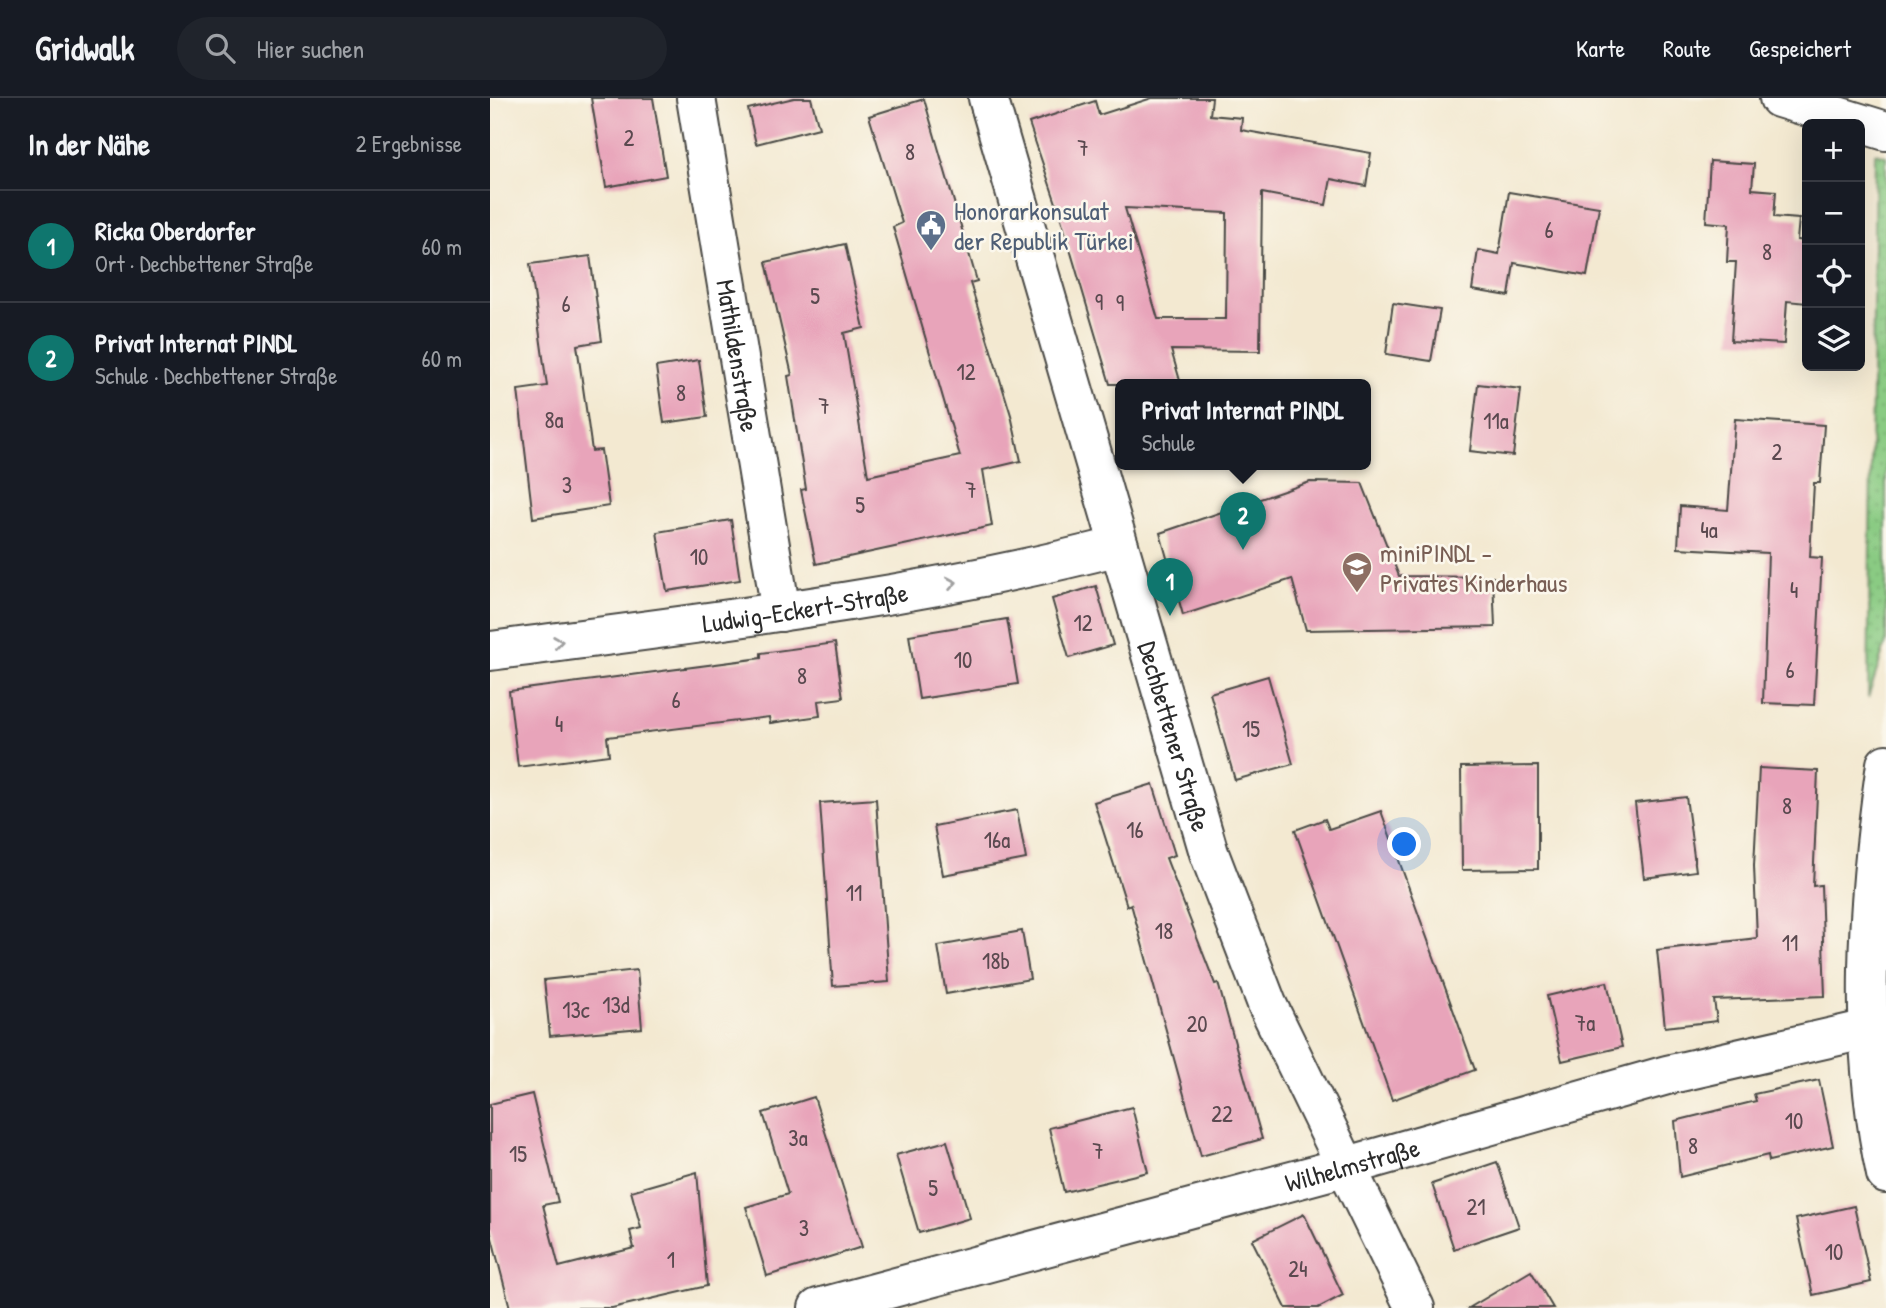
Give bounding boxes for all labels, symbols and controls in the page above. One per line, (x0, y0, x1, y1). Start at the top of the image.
search box (177, 17, 667, 80)
text: Gridwalk (35, 26, 135, 70)
icon: search (201, 29, 239, 67)
text: Hier suchen (257, 31, 364, 66)
text: Karte (1576, 32, 1625, 64)
text: Route (1663, 32, 1711, 64)
text: Gespeichert (1749, 32, 1851, 64)
map controls (1802, 119, 1865, 371)
button: + (1802, 119, 1865, 182)
house number: 2 (624, 122, 635, 153)
text: In der Nähe (28, 124, 150, 164)
text: 2 Ergebnisse (356, 128, 462, 159)
house number: 7 (1077, 132, 1089, 163)
house number: 8 (905, 136, 915, 167)
button: − (1802, 182, 1865, 245)
place label: Honorarkonsulat der Republik Türkei (954, 193, 1134, 258)
public building icon: Honorarkonsulat der Republik Türkei (914, 208, 948, 252)
text: Ricka Oberdorfer (95, 213, 256, 248)
house number: 6 (1544, 214, 1554, 245)
text: 1 (47, 231, 55, 262)
text: 60 m (422, 231, 462, 262)
house number: 8 (1762, 236, 1772, 267)
button: locate (1802, 245, 1865, 308)
text: Ort · Dechbettener Straße (95, 248, 313, 279)
street label: Mathildenstraße (709, 277, 768, 434)
house number: 5 (810, 280, 820, 311)
house number: 9 (1095, 286, 1103, 317)
house number: 9 (1116, 287, 1124, 318)
house number: 6 (561, 288, 571, 319)
button: layers (1802, 308, 1865, 371)
text: Privat Internat PINDL (95, 325, 297, 360)
text: 2 (46, 343, 56, 374)
text: 60 m (422, 343, 462, 374)
house number: 12 (956, 356, 976, 387)
text: Schule · Dechbettener Straße (95, 360, 337, 391)
house number: 8 (676, 377, 686, 408)
popup (1115, 379, 1371, 470)
house number: 7 (818, 390, 830, 421)
text: Privat Internat PINDL (1142, 392, 1344, 427)
house number: 8a (545, 404, 563, 435)
house number: 11a (1483, 405, 1509, 436)
text: Schule (1142, 427, 1195, 458)
house number: 2 (1772, 436, 1783, 467)
house number: 3 (562, 469, 572, 500)
house number: 7 (965, 474, 977, 505)
house number: 5 (855, 489, 865, 520)
pin: 2 (1220, 492, 1266, 550)
house number: 4a (1700, 514, 1718, 545)
place label: miniPINDL - Privates Kinderhaus (1380, 535, 1567, 600)
house number: 10 (690, 541, 708, 572)
school or university icon: miniPINDL - Privates Kinderhaus (1340, 550, 1374, 594)
pin: 1 (1147, 558, 1193, 616)
street label: Ludwig-Eckert-Straße (700, 574, 911, 640)
house number: 4 (1790, 574, 1798, 605)
one-way arrow (946, 576, 958, 591)
house number: 12 (1073, 607, 1093, 638)
one-way arrow (552, 635, 564, 650)
street label: Dechbettener Straße (1130, 637, 1219, 835)
house number: 10 (954, 644, 972, 675)
house number: 6 (1785, 654, 1795, 685)
house number: 8 (797, 660, 807, 691)
house number: 6 (671, 684, 681, 715)
house number: 4 (555, 708, 563, 739)
house number: 15 (1242, 713, 1260, 744)
house number: 8 (1782, 790, 1792, 821)
house number: 16 (1126, 814, 1144, 845)
house number: 16a (984, 824, 1010, 855)
your location (1387, 827, 1421, 861)
house number: 11 (846, 877, 862, 908)
house number: 18 (1155, 915, 1173, 946)
house number: 11 (1782, 927, 1798, 958)
house number: 18b (982, 945, 1010, 976)
house number: 13d (602, 989, 630, 1020)
house number: 13c (562, 994, 590, 1025)
house number: 7a (1575, 1007, 1595, 1038)
house number: 20 (1186, 1008, 1208, 1039)
house number: 22 (1211, 1098, 1233, 1129)
house number: 10 (1785, 1105, 1803, 1136)
house number: 3a (788, 1122, 808, 1153)
street label: Wilhelmstraße (1281, 1129, 1423, 1200)
house number: 8 (1688, 1130, 1698, 1161)
house number: 7 (1092, 1135, 1104, 1166)
house number: 15 (509, 1138, 527, 1169)
house number: 5 (928, 1172, 938, 1203)
house number: 21 (1466, 1191, 1486, 1222)
house number: 3 (799, 1212, 809, 1243)
house number: 10 (1825, 1236, 1843, 1267)
house number: 1 (667, 1244, 675, 1275)
house number: 24 (1288, 1253, 1308, 1284)

